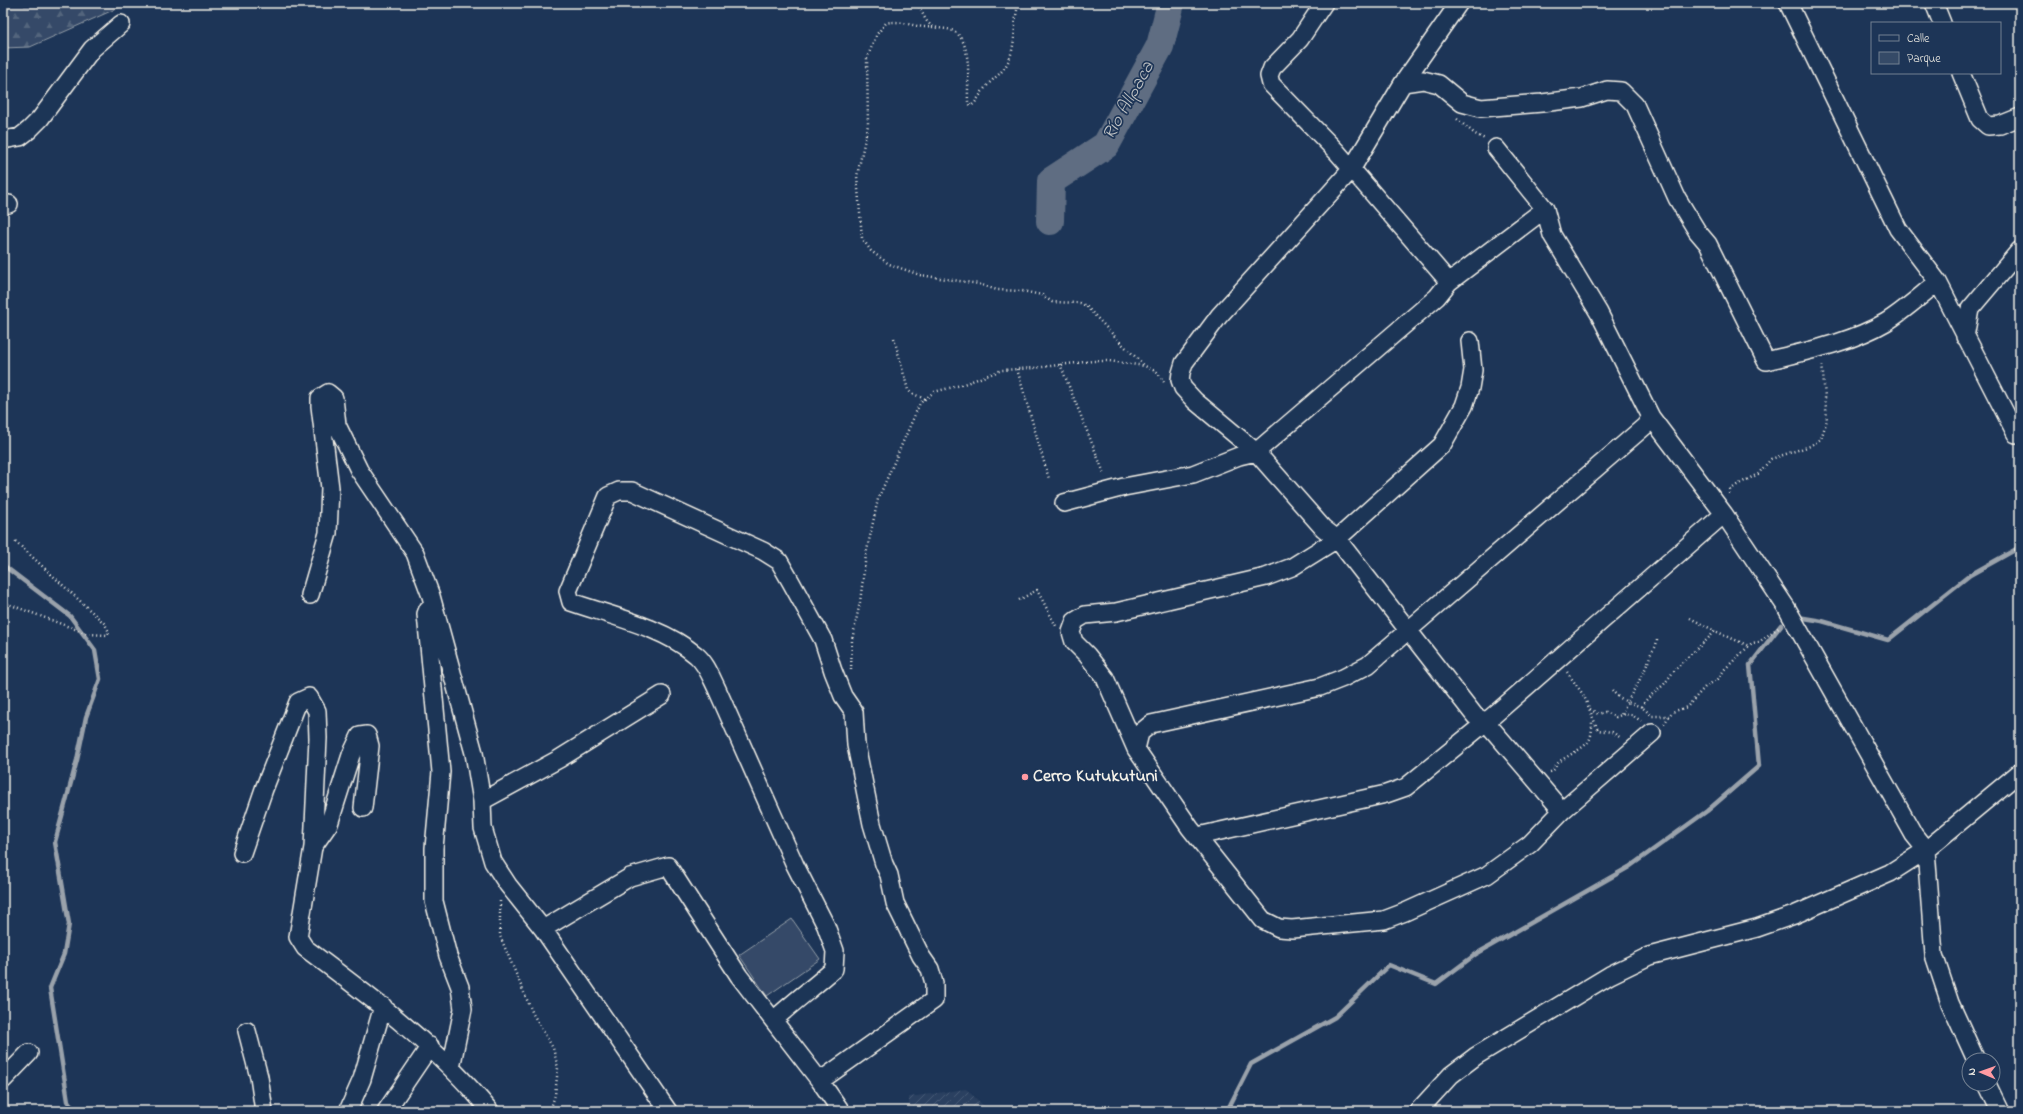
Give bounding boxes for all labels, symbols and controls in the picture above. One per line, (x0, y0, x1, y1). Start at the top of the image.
legend (1871, 22, 2001, 74)
text: Calle (1907, 30, 1930, 48)
text: Parque (1907, 50, 1941, 68)
water label: Río Allpaca (1096, 56, 1162, 145)
place label: Cerro Kutukutuni (1033, 764, 1158, 790)
marker: Cerro Kutukutuni (1020, 772, 1030, 782)
north arrow (1961, 1052, 2001, 1092)
text: N (1964, 1068, 1980, 1076)

